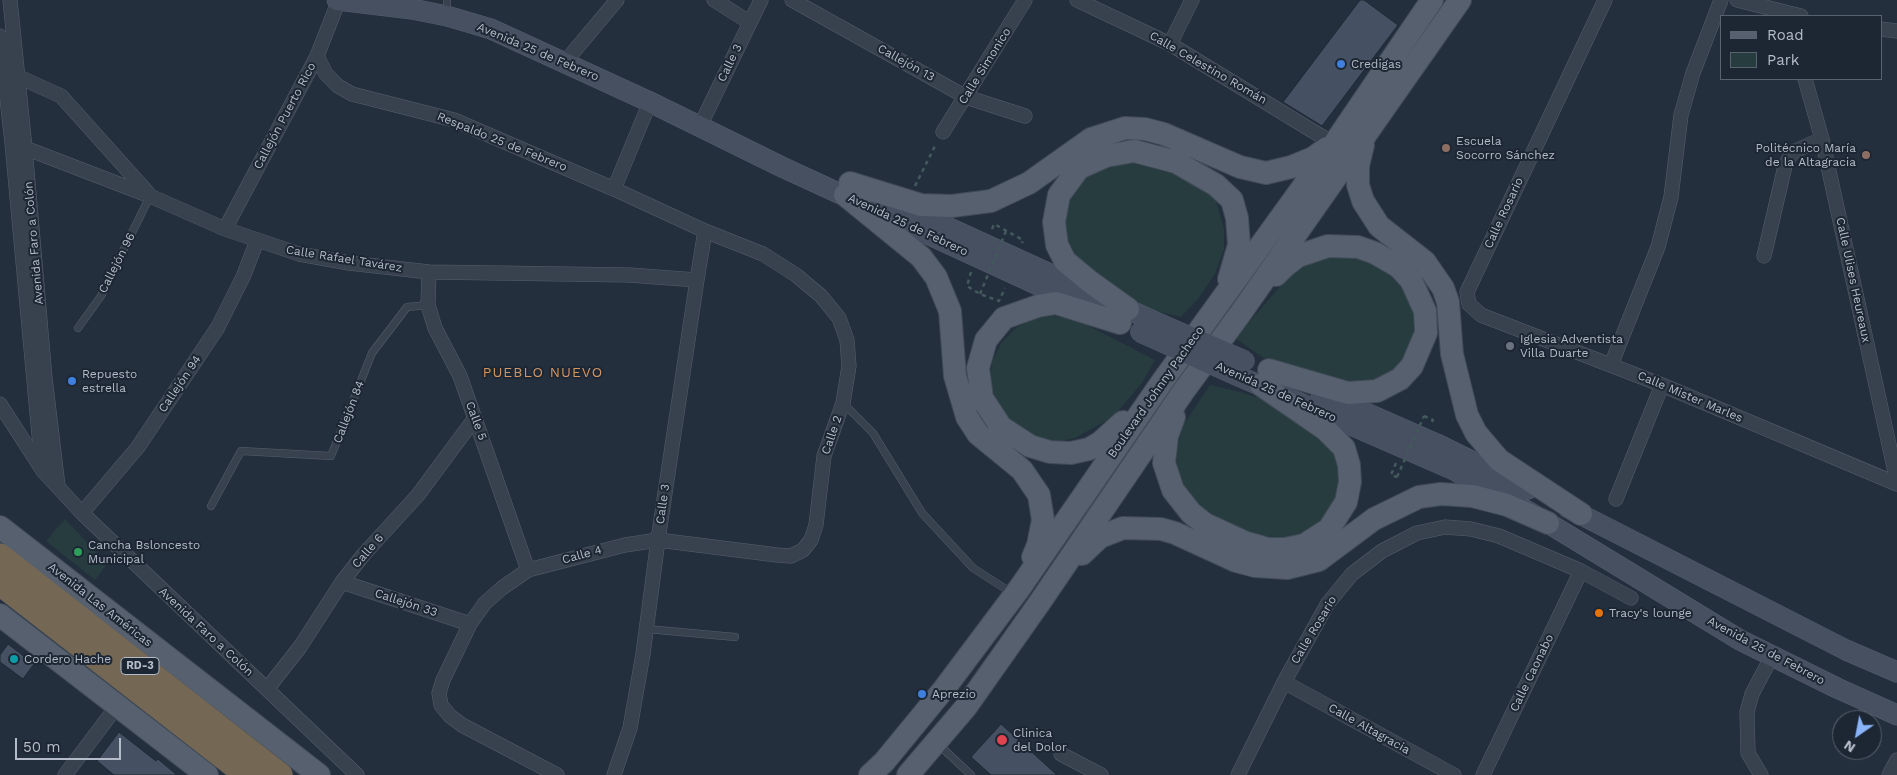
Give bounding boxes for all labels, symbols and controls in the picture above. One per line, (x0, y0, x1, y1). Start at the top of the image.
legend (1720, 15, 1882, 80)
street label: Avenida 25 de Febrero (475, 20, 601, 84)
street label: Calle Simonico (956, 25, 1014, 107)
text: Road (1767, 26, 1804, 44)
street label: Calle Celestino Román (1147, 29, 1269, 107)
street label: Callejón 13 (875, 41, 937, 85)
street label: Calle 3 (715, 42, 745, 84)
text: Park (1767, 51, 1799, 69)
place label: Credigas (1351, 57, 1401, 71)
marker: Credigas (1335, 58, 1347, 70)
street label: Callejón Puerto Rico (251, 60, 319, 172)
street label: Respaldo 25 de Febrero (435, 109, 569, 175)
place label: Escuela Socorro Sánchez (1456, 134, 1555, 162)
place label: Politécnico María de la Altagracia (1756, 141, 1856, 169)
marker: Escuela Socorro Sánchez (1440, 142, 1452, 154)
marker: Politécnico María de la Altagracia (1860, 149, 1872, 161)
street label: Calle Rosario (1481, 175, 1527, 251)
street label: Avenida Faro a Colón (21, 181, 47, 305)
street label: Avenida 25 de Febrero (846, 191, 970, 259)
street label: Calle Ulises Heureaux (1833, 216, 1873, 344)
street label: Callejón 96 (96, 230, 138, 296)
street label: Calle Rafael Tavárez (285, 243, 403, 275)
street label: Boulevard Johnny Pacheco (1105, 323, 1207, 461)
place label: Iglesia Adventista Villa Duarte (1520, 332, 1623, 360)
marker: Iglesia Adventista Villa Duarte (1504, 340, 1516, 352)
street label: Callejón 94 (156, 353, 204, 415)
street label: Avenida 25 de Febrero (1213, 359, 1339, 425)
district label: PUEBLO NUEVO (481, 365, 605, 381)
place label: Repuesto estrella (82, 367, 137, 395)
street label: Calle Mister Marles (1635, 368, 1745, 426)
marker: Repuesto estrella (66, 375, 78, 387)
street label: Callejón 84 (330, 379, 368, 445)
street label: Calle 5 (462, 400, 490, 442)
street label: Calle 2 (819, 414, 845, 456)
street label: Calle 3 (653, 483, 673, 525)
street label: Calle 6 (349, 531, 387, 571)
place label: Cancha Bsloncesto Municipal (88, 538, 200, 566)
street label: Calle 4 (560, 543, 604, 567)
marker: Cancha Bsloncesto Municipal (72, 546, 84, 558)
street label: Avenida Las Américas (45, 560, 155, 650)
street label: Avenida Faro a Colón (156, 585, 256, 679)
street label: Callejón 33 (373, 586, 439, 620)
street label: Calle Rosario (1288, 593, 1340, 667)
place label: Tracy's lounge (1609, 606, 1692, 620)
marker: Tracy's lounge (1593, 607, 1605, 619)
street label: Avenida 25 de Febrero (1705, 614, 1827, 688)
street label: Calle Caonabo (1507, 632, 1557, 714)
place label: Cordero Hache (24, 652, 111, 666)
marker: Cordero Hache (8, 653, 20, 665)
road number: RD-3 (121, 658, 159, 674)
place label: Aprezio (932, 687, 976, 701)
marker: Aprezio (916, 688, 928, 700)
street label: Calle Altagracia (1326, 701, 1412, 757)
north arrow (1832, 710, 1882, 760)
place label: Clinica del Dolor (1013, 726, 1067, 754)
scale bar (18, 728, 124, 760)
marker: Clinica del Dolor (995, 733, 1009, 747)
text: N (1841, 737, 1858, 756)
text: 50 m (23, 738, 60, 756)

